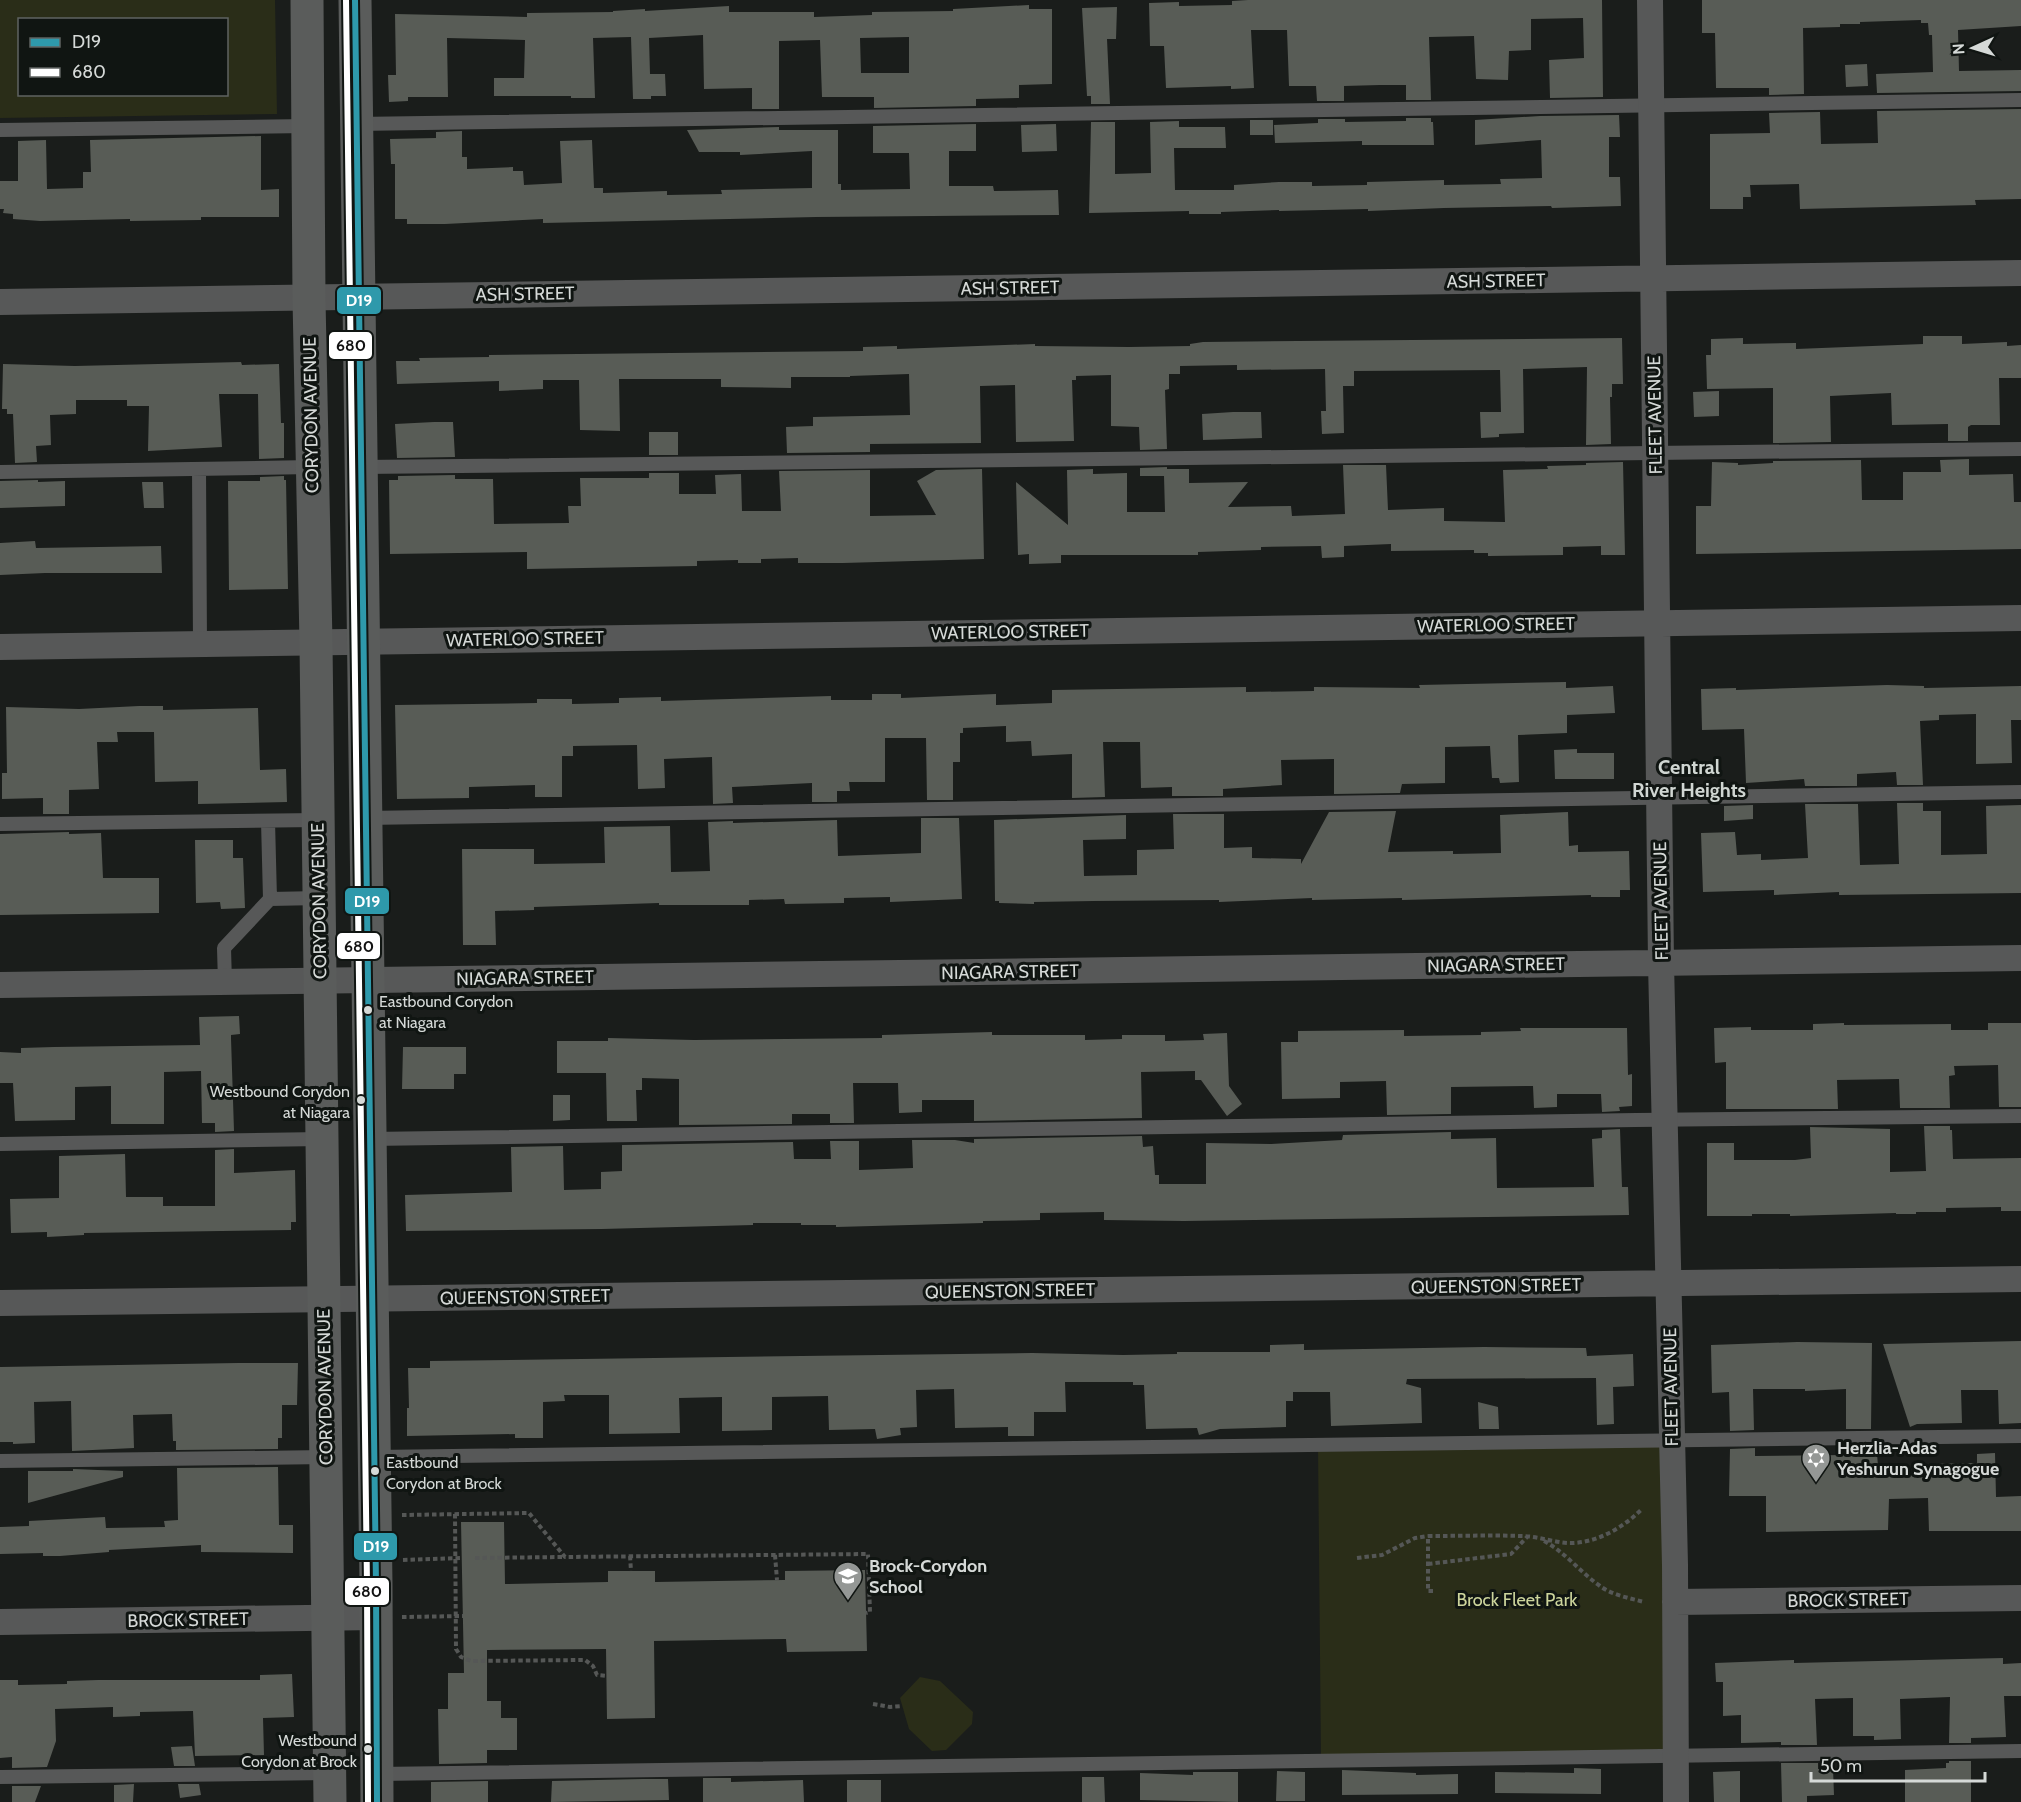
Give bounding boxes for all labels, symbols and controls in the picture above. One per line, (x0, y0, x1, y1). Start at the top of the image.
legend (18, 18, 228, 96)
north arrow (1943, 18, 2003, 78)
text: D19 (72, 31, 101, 53)
text: N (1949, 43, 1968, 55)
text: 680 (72, 61, 106, 83)
street label: ASH STREET (1446, 269, 1546, 293)
street label: ASH STREET (960, 276, 1060, 300)
street label: ASH STREET (475, 282, 575, 306)
line badge: D19 (336, 286, 382, 315)
text: D19 (346, 291, 372, 310)
line badge: 680 (328, 331, 373, 360)
text: 680 (336, 336, 366, 355)
street label: CORYDON AVENUE (299, 337, 323, 493)
street label: FLEET AVENUE (1643, 355, 1667, 475)
street label: WATERLOO STREET (1417, 613, 1575, 637)
street label: WATERLOO STREET (931, 620, 1089, 644)
street label: WATERLOO STREET (446, 627, 604, 651)
district label: Central River Heights (1632, 755, 1746, 802)
street label: CORYDON AVENUE (307, 823, 331, 979)
street label: FLEET AVENUE (1649, 841, 1673, 961)
line badge: D19 (344, 887, 390, 915)
text: D19 (354, 892, 380, 911)
line badge: 680 (336, 932, 381, 960)
text: 680 (344, 937, 374, 956)
street label: NIAGARA STREET (1427, 953, 1566, 977)
street label: NIAGARA STREET (941, 960, 1080, 984)
street label: NIAGARA STREET (456, 966, 595, 990)
place label: Eastbound Corydon at Niagara (379, 992, 513, 1032)
marker: Eastbound Corydon at Niagara (362, 1004, 374, 1016)
place label: Westbound Corydon at Niagara (210, 1082, 350, 1122)
marker: Westbound Corydon at Niagara (355, 1094, 367, 1106)
street label: QUEENSTON STREET (1411, 1274, 1582, 1298)
street label: QUEENSTON STREET (925, 1279, 1096, 1303)
street label: QUEENSTON STREET (440, 1285, 611, 1309)
street label: CORYDON AVENUE (313, 1309, 337, 1465)
street label: FLEET AVENUE (1659, 1327, 1683, 1447)
place label: Herzlia-Adas Yeshurun Synagogue (1836, 1437, 1999, 1480)
synagogue icon: Herzlia-Adas Yeshurun Synagogue (1800, 1442, 1832, 1484)
place label: Eastbound Corydon at Brock (386, 1453, 503, 1493)
marker: Eastbound Corydon at Brock (369, 1465, 381, 1477)
line badge: D19 (353, 1532, 398, 1561)
text: D19 (363, 1537, 389, 1556)
place label: Brock-Corydon School (869, 1555, 987, 1598)
school or university icon: Brock-Corydon School (832, 1560, 864, 1602)
line badge: 680 (344, 1577, 390, 1606)
text: 680 (352, 1582, 382, 1601)
street label: BROCK STREET (1787, 1588, 1909, 1612)
park label: Brock Fleet Park (1457, 1589, 1578, 1611)
street label: BROCK STREET (127, 1608, 249, 1632)
place label: Westbound Corydon at Brock (241, 1731, 358, 1771)
marker: Westbound Corydon at Brock (362, 1743, 374, 1755)
scale bar (1811, 1745, 1985, 1783)
text: 50 m (1820, 1755, 1862, 1777)

